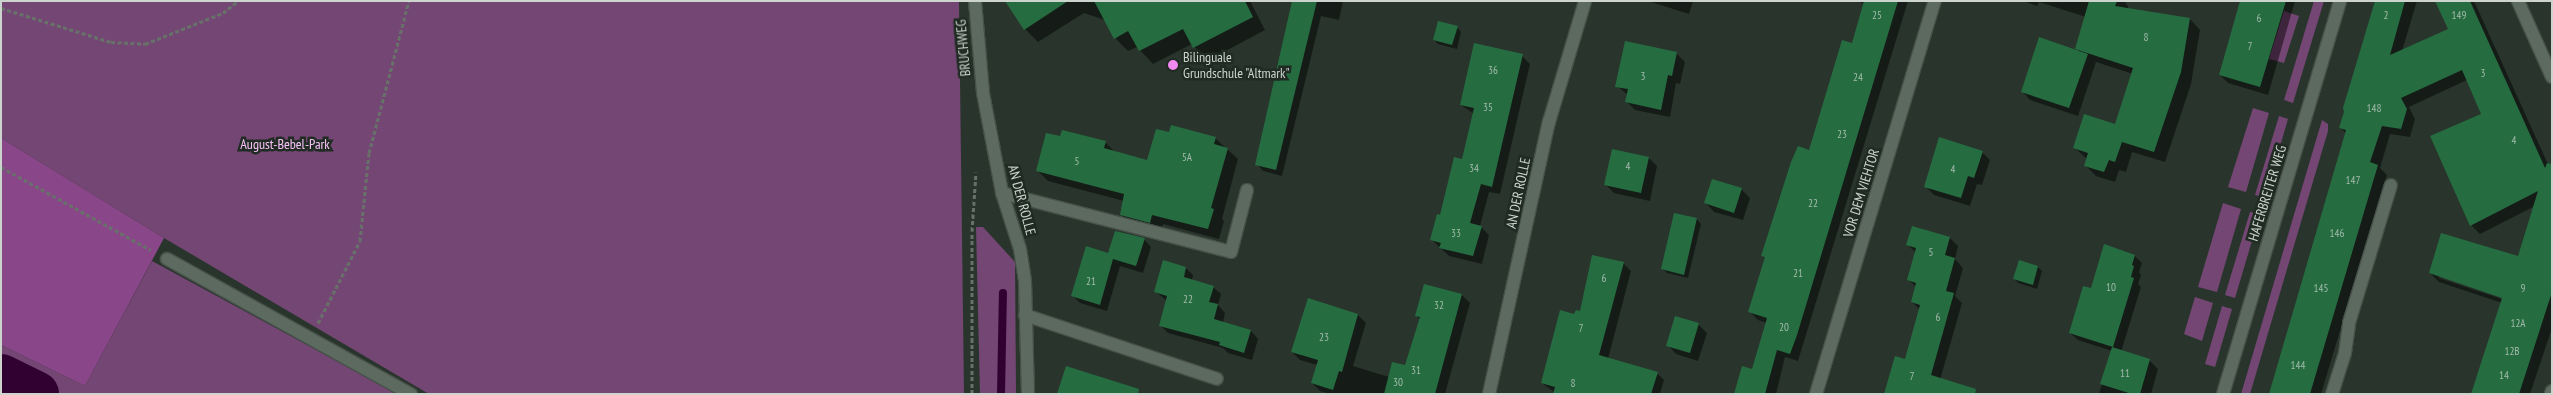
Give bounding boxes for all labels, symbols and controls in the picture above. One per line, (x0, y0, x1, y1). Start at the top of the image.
house number: 25 (1872, 8, 1882, 22)
house number: 2 (2384, 8, 2388, 22)
house number: 149 (2452, 8, 2466, 22)
house number: 6 (2257, 11, 2261, 25)
street label: BRUCHWEG (952, 19, 974, 77)
house number: 8 (2144, 30, 2148, 44)
house number: 7 (2248, 39, 2252, 53)
place label: Bilinguale Grundschule "Altmark" (1183, 49, 1290, 82)
marker: Bilinguale Grundschule "Altmark" (1167, 59, 1179, 71)
house number: 36 (1488, 63, 1498, 77)
house number: 3 (2481, 66, 2485, 80)
house number: 3 (1641, 69, 1645, 83)
house number: 24 (1853, 70, 1863, 84)
house number: 35 (1483, 100, 1493, 114)
house number: 148 (2367, 101, 2381, 115)
house number: 23 (1837, 127, 1847, 141)
house number: 4 (2512, 133, 2516, 147)
park label: August-Bebel-Park (240, 136, 330, 152)
street label: HAFERBREITER WEG (2244, 143, 2290, 243)
street label: VOR DEM VIEHTOR (1839, 146, 1883, 240)
house number: 5A (1182, 150, 1192, 164)
house number: 5 (1075, 154, 1079, 168)
street label: AN DER ROLLE (1502, 156, 1534, 230)
house number: 4 (1626, 159, 1630, 173)
house number: 34 (1469, 161, 1479, 175)
house number: 4 (1951, 162, 1955, 176)
street label: AN DER ROLLE (1005, 163, 1039, 237)
house number: 147 (2346, 173, 2360, 187)
house number: 22 (1808, 196, 1818, 210)
house number: 33 (1451, 226, 1461, 240)
house number: 146 (2330, 226, 2344, 240)
house number: 5 (1929, 245, 1933, 259)
house number: 21 (1793, 266, 1803, 280)
house number: 6 (1602, 271, 1606, 285)
house number: 21 (1086, 274, 1096, 288)
house number: 10 (2106, 280, 2116, 294)
house number: 145 (2314, 281, 2328, 295)
house number: 9 (2521, 281, 2525, 295)
house number: 22 (1183, 292, 1193, 306)
house number: 32 (1434, 298, 1444, 312)
house number: 6 (1936, 310, 1940, 324)
house number: 12A (2510, 316, 2526, 330)
house number: 20 (1779, 320, 1789, 334)
house number: 7 (1579, 321, 1583, 335)
house number: 23 (1319, 330, 1329, 344)
house number: 12B (2504, 344, 2520, 358)
house number: 144 (2291, 358, 2305, 372)
house number: 31 (1411, 363, 1421, 377)
house number: 11 (2120, 366, 2130, 380)
house number: 14 (2499, 368, 2509, 382)
house number: 7 (1910, 369, 1914, 383)
house number: 30 (1393, 375, 1403, 389)
house number: 8 (1571, 376, 1575, 390)

